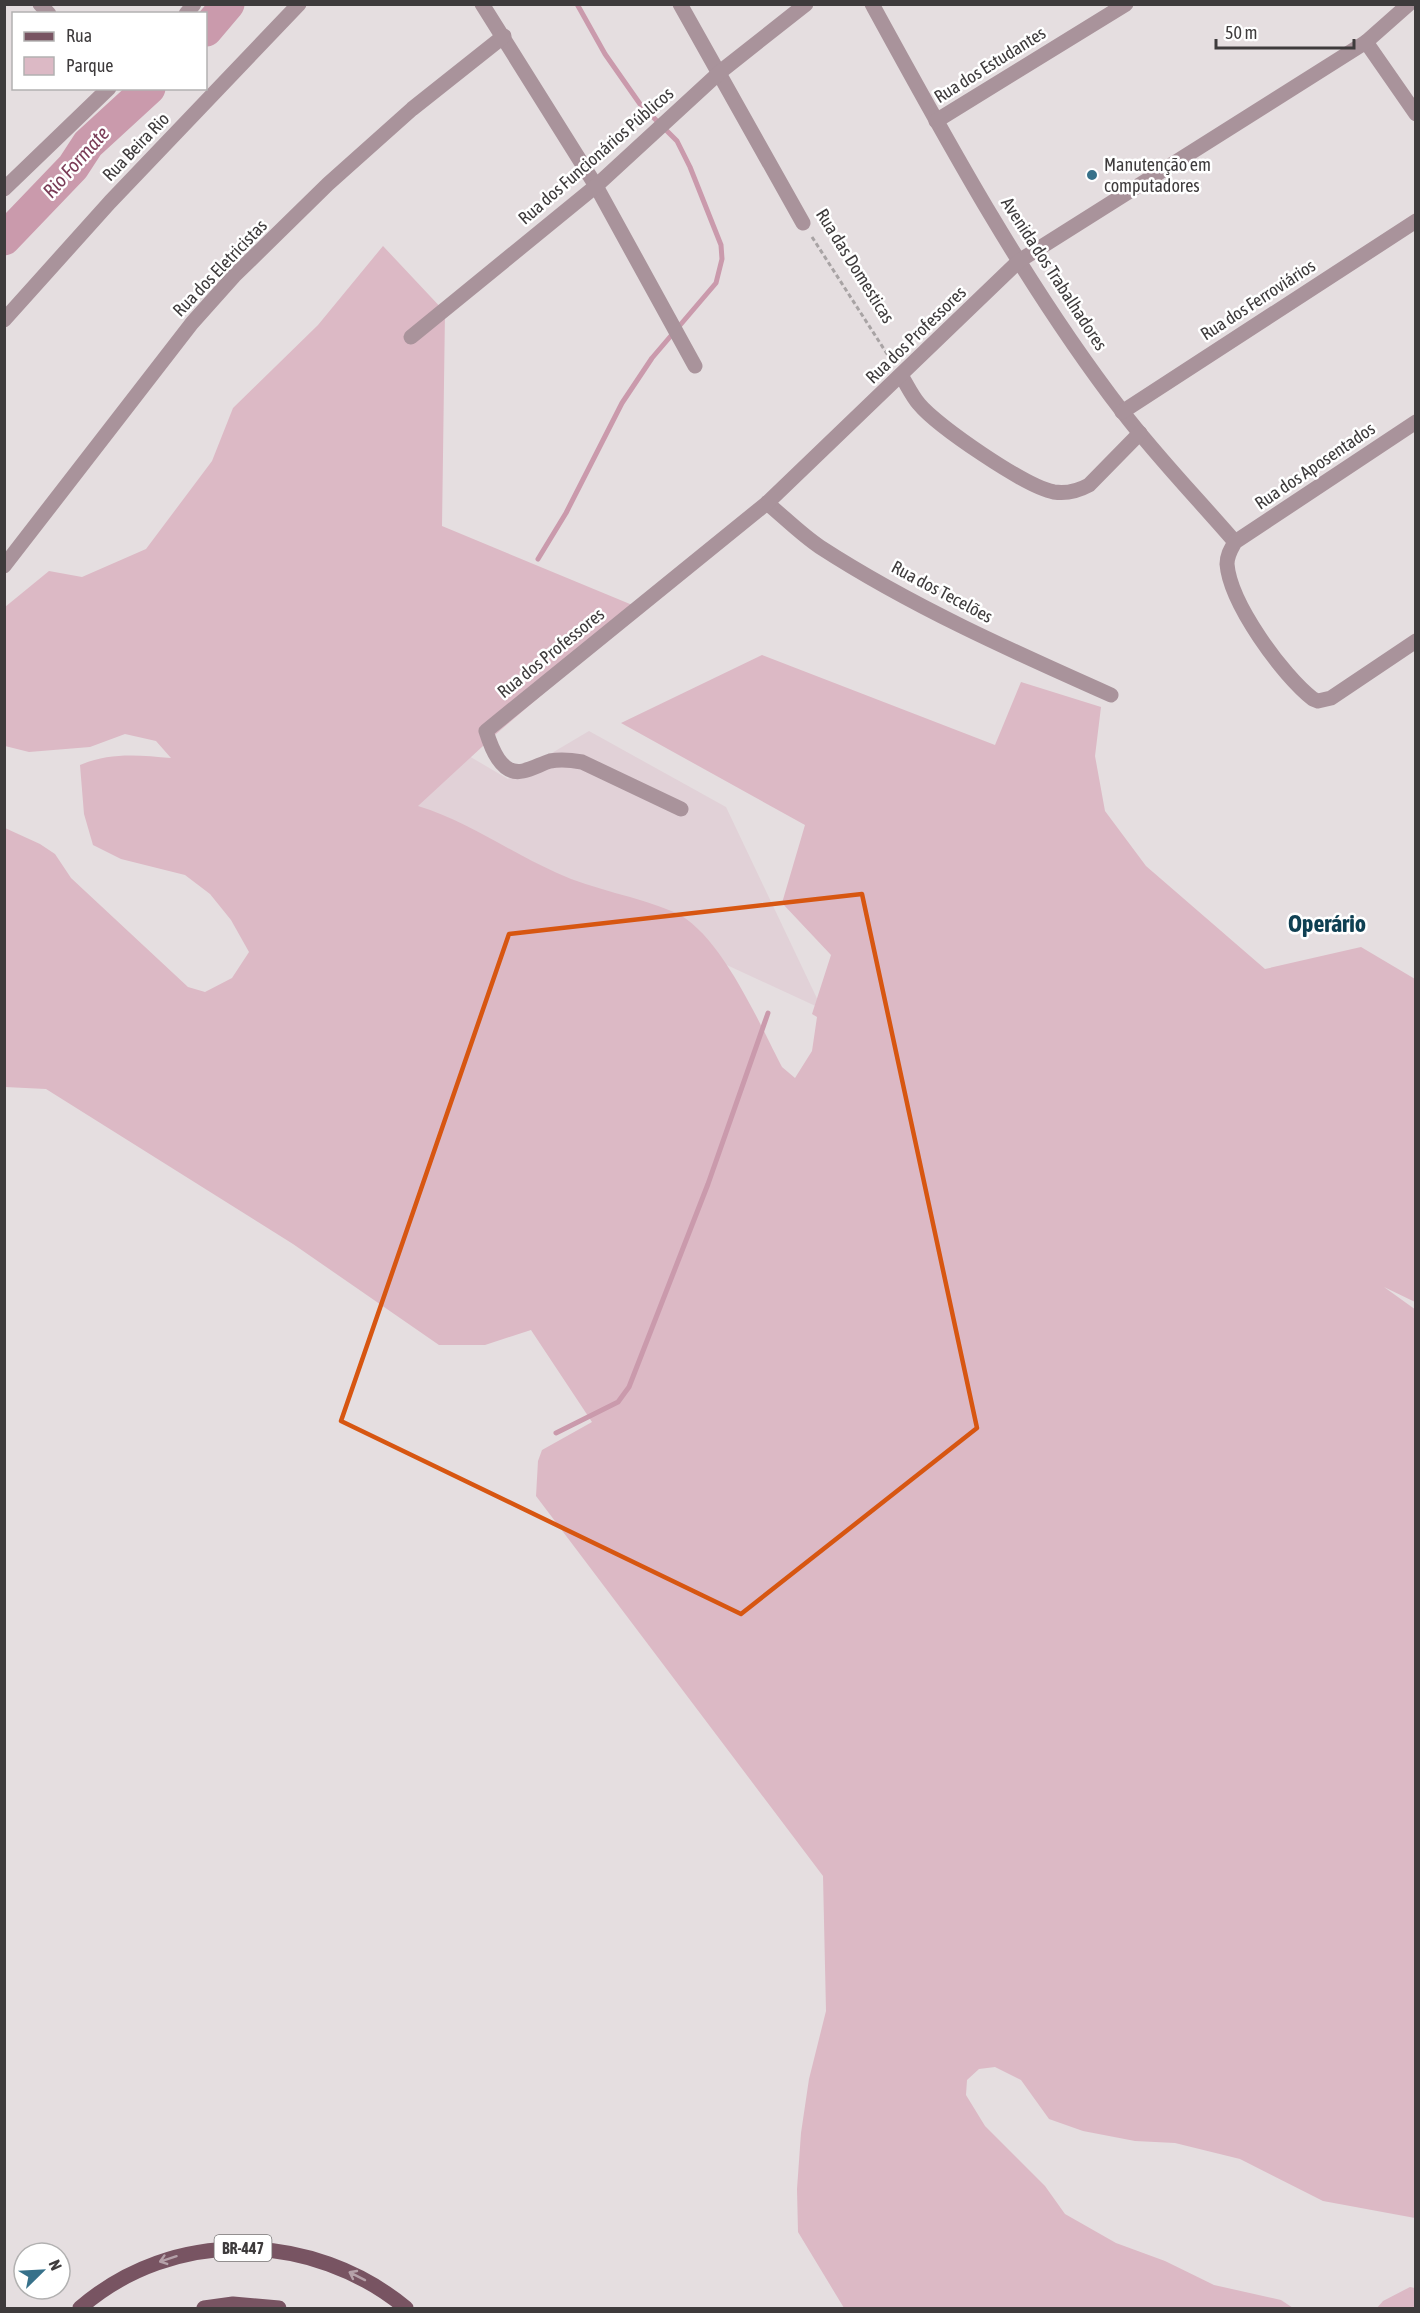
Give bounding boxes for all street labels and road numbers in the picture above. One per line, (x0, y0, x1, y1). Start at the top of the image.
street label: Rua dos Estudantes (930, 22, 1049, 107)
street label: Rua dos Funcionários Públicos (514, 83, 677, 229)
street label: Rua Beira Rio (98, 108, 173, 185)
street label: Avenida dos Trabalhadores (997, 193, 1112, 354)
street label: Rua das Domesticas (812, 205, 899, 327)
street label: Rua dos Eletricistas (168, 215, 271, 320)
street label: Rua dos Ferroviários (1196, 255, 1319, 344)
street label: Rua dos Professores (861, 282, 970, 388)
street label: Rua dos Aposentados (1251, 418, 1379, 514)
street label: Rua dos Tecelões (888, 556, 996, 627)
street label: Rua dos Professores (493, 603, 608, 702)
road number: BR-447 (214, 2235, 272, 2261)

